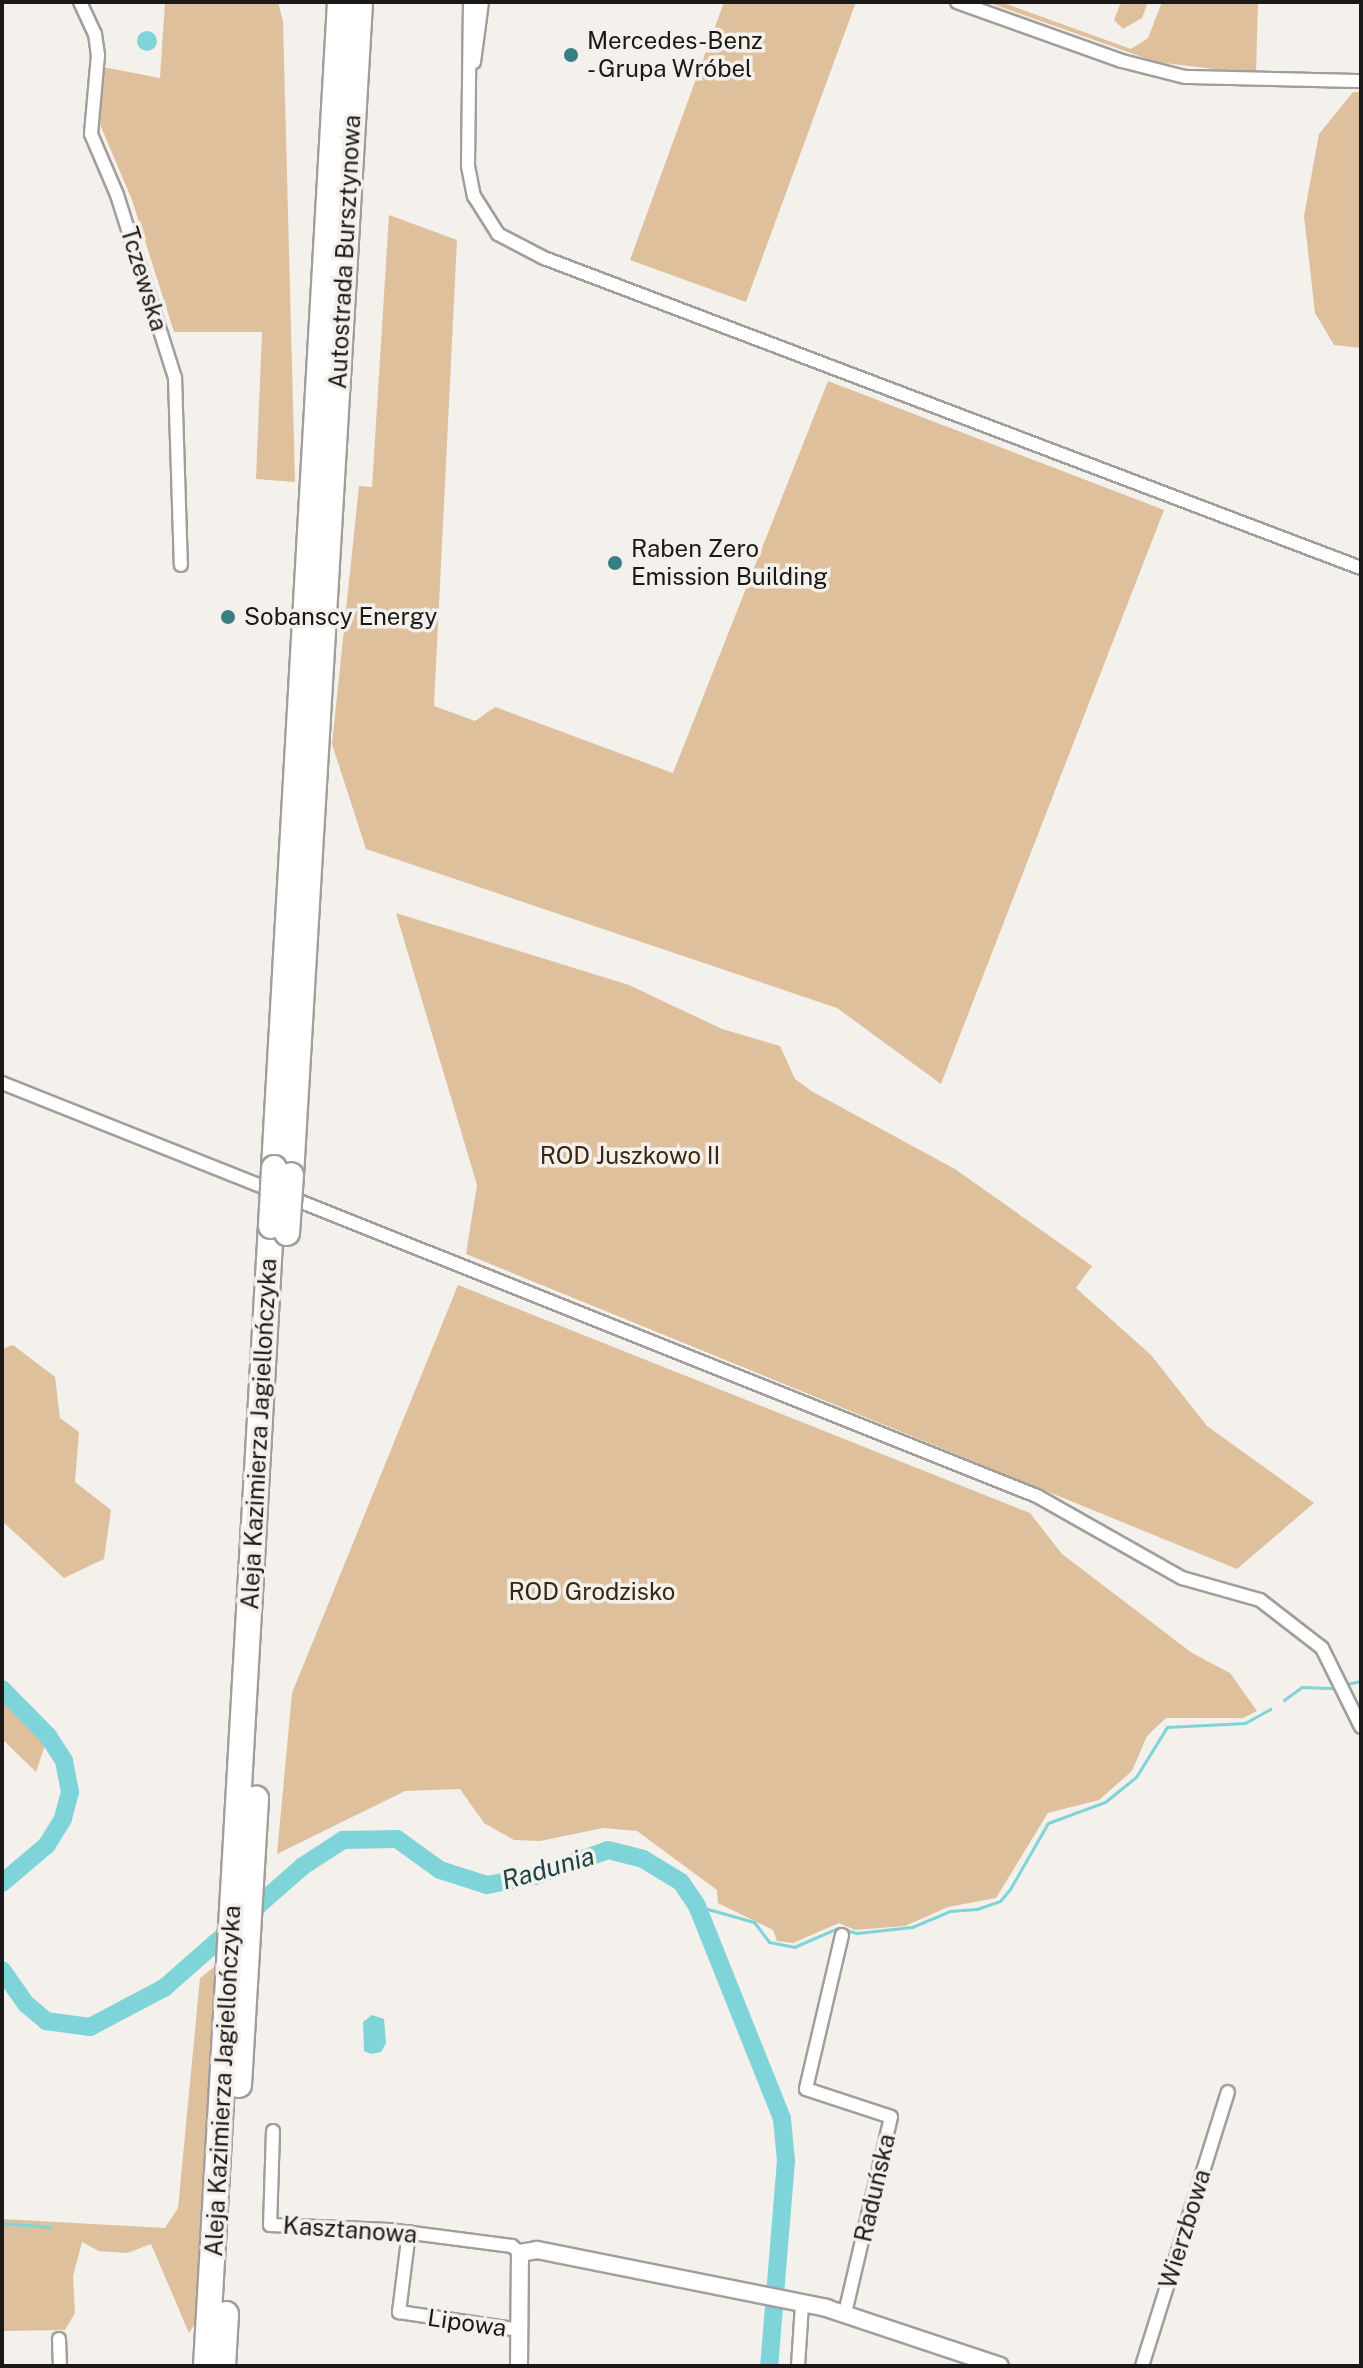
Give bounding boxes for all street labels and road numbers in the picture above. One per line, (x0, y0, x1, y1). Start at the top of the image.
street label: Autostrada Bursztynowa (323, 114, 367, 390)
street label: Tczewska (115, 223, 173, 335)
street label: Aleja Kazimierza Jagiellończyka (235, 1258, 283, 1610)
street label: Aleja Kazimierza Jagiellończyka (199, 1905, 247, 2257)
street label: Raduńska (849, 2131, 901, 2245)
street label: Wierzbowa (1153, 2166, 1217, 2292)
street label: Kasztanowa (282, 2211, 418, 2249)
street label: Lipowa (426, 2303, 508, 2343)

